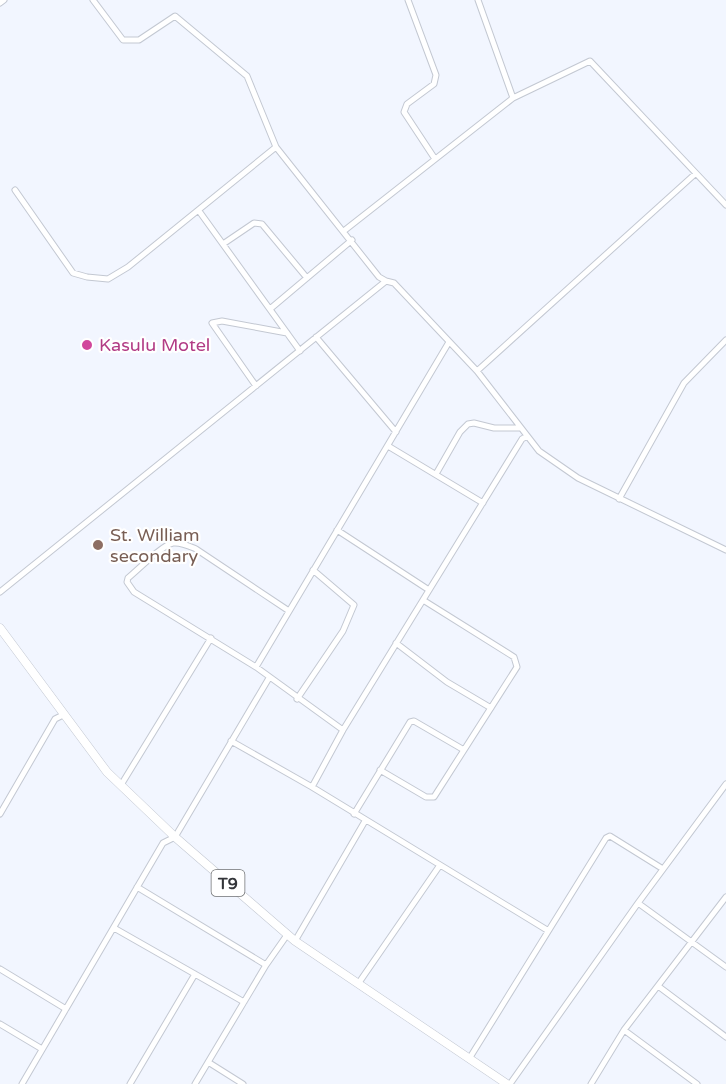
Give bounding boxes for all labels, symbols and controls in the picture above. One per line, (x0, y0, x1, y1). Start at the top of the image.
place label: Kasulu Motel (99, 334, 210, 356)
marker: Kasulu Motel (80, 338, 94, 352)
place label: St. William secondary (110, 524, 200, 567)
marker: St. William secondary (91, 538, 105, 552)
road number: T9 (212, 870, 244, 896)

